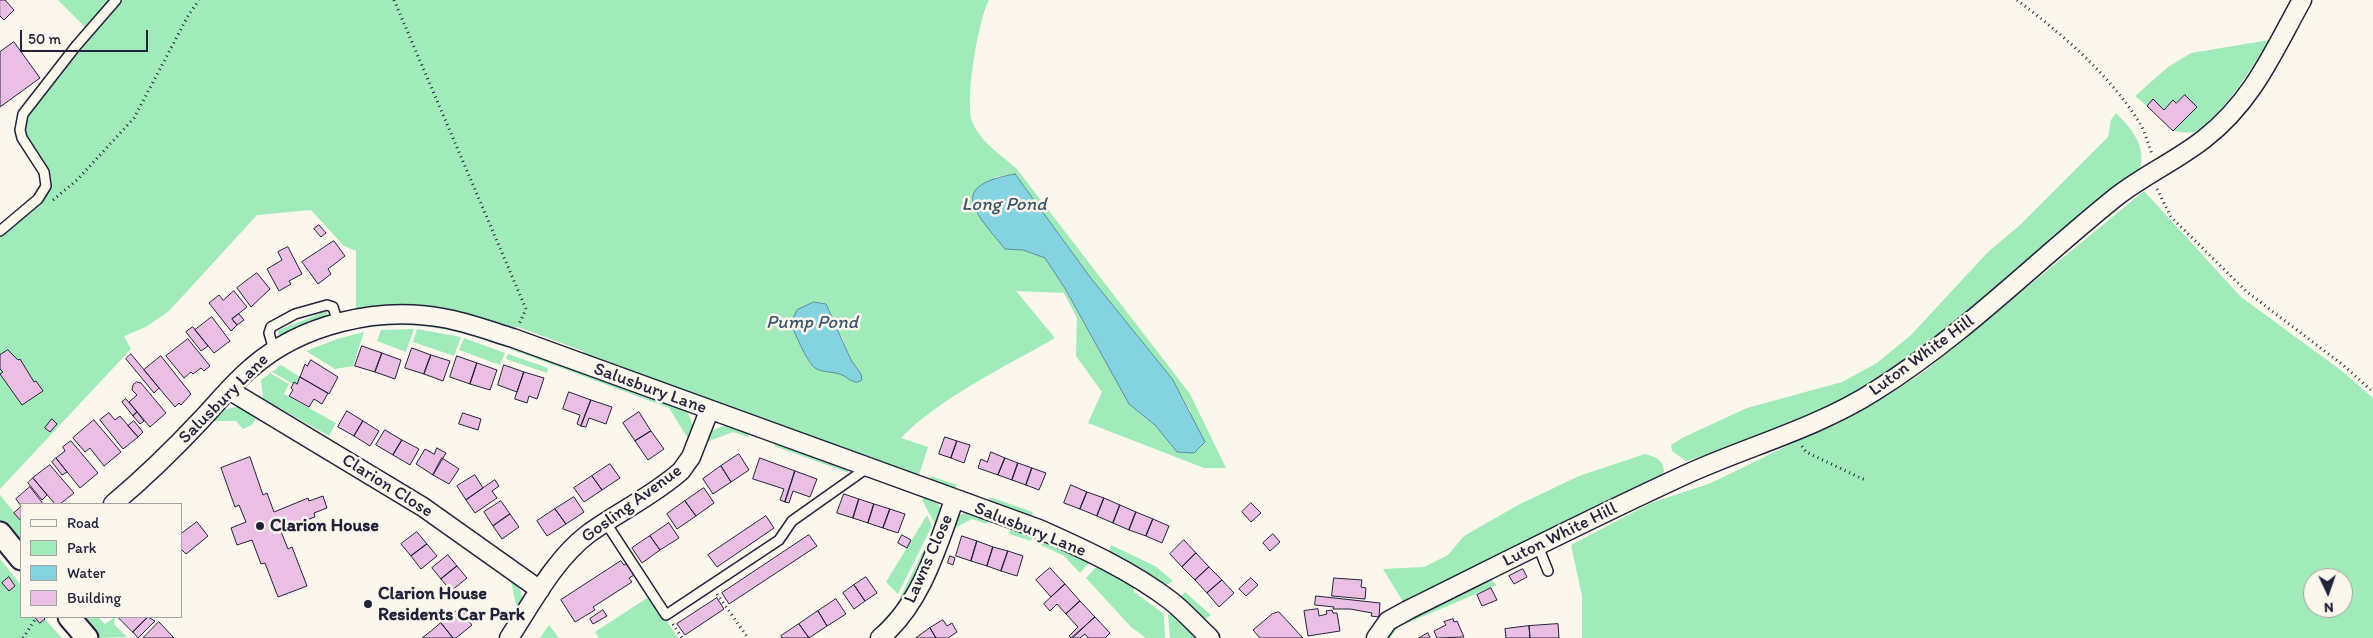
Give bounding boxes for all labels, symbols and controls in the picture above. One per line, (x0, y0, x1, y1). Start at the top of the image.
scale bar (22, 20, 150, 52)
text: 50 m (28, 30, 61, 48)
water label: Long Pond (962, 194, 1046, 216)
street label: Luton White Hill (1865, 311, 1979, 401)
water label: Pump Pond (766, 312, 858, 334)
street label: Salusbury Lane (174, 349, 274, 449)
street label: Salusbury Lane (591, 359, 709, 419)
street label: Clarion Close (337, 449, 437, 523)
street label: Gosling Avenue (577, 460, 687, 548)
street label: Salusbury Lane (971, 498, 1089, 562)
street label: Luton White Hill (1499, 498, 1621, 572)
legend (20, 503, 182, 618)
street label: Lawns Close (900, 511, 958, 607)
text: Road (67, 514, 99, 532)
place label: Clarion House (270, 515, 379, 537)
marker: Clarion House (254, 520, 266, 532)
text: Park (67, 539, 97, 557)
text: Water (67, 564, 105, 582)
north arrow (2303, 568, 2353, 618)
place label: Clarion House Residents Car Park (378, 583, 525, 626)
text: Building (67, 589, 121, 607)
marker: Clarion House Residents Car Park (362, 598, 374, 610)
text: N (2324, 599, 2334, 616)

